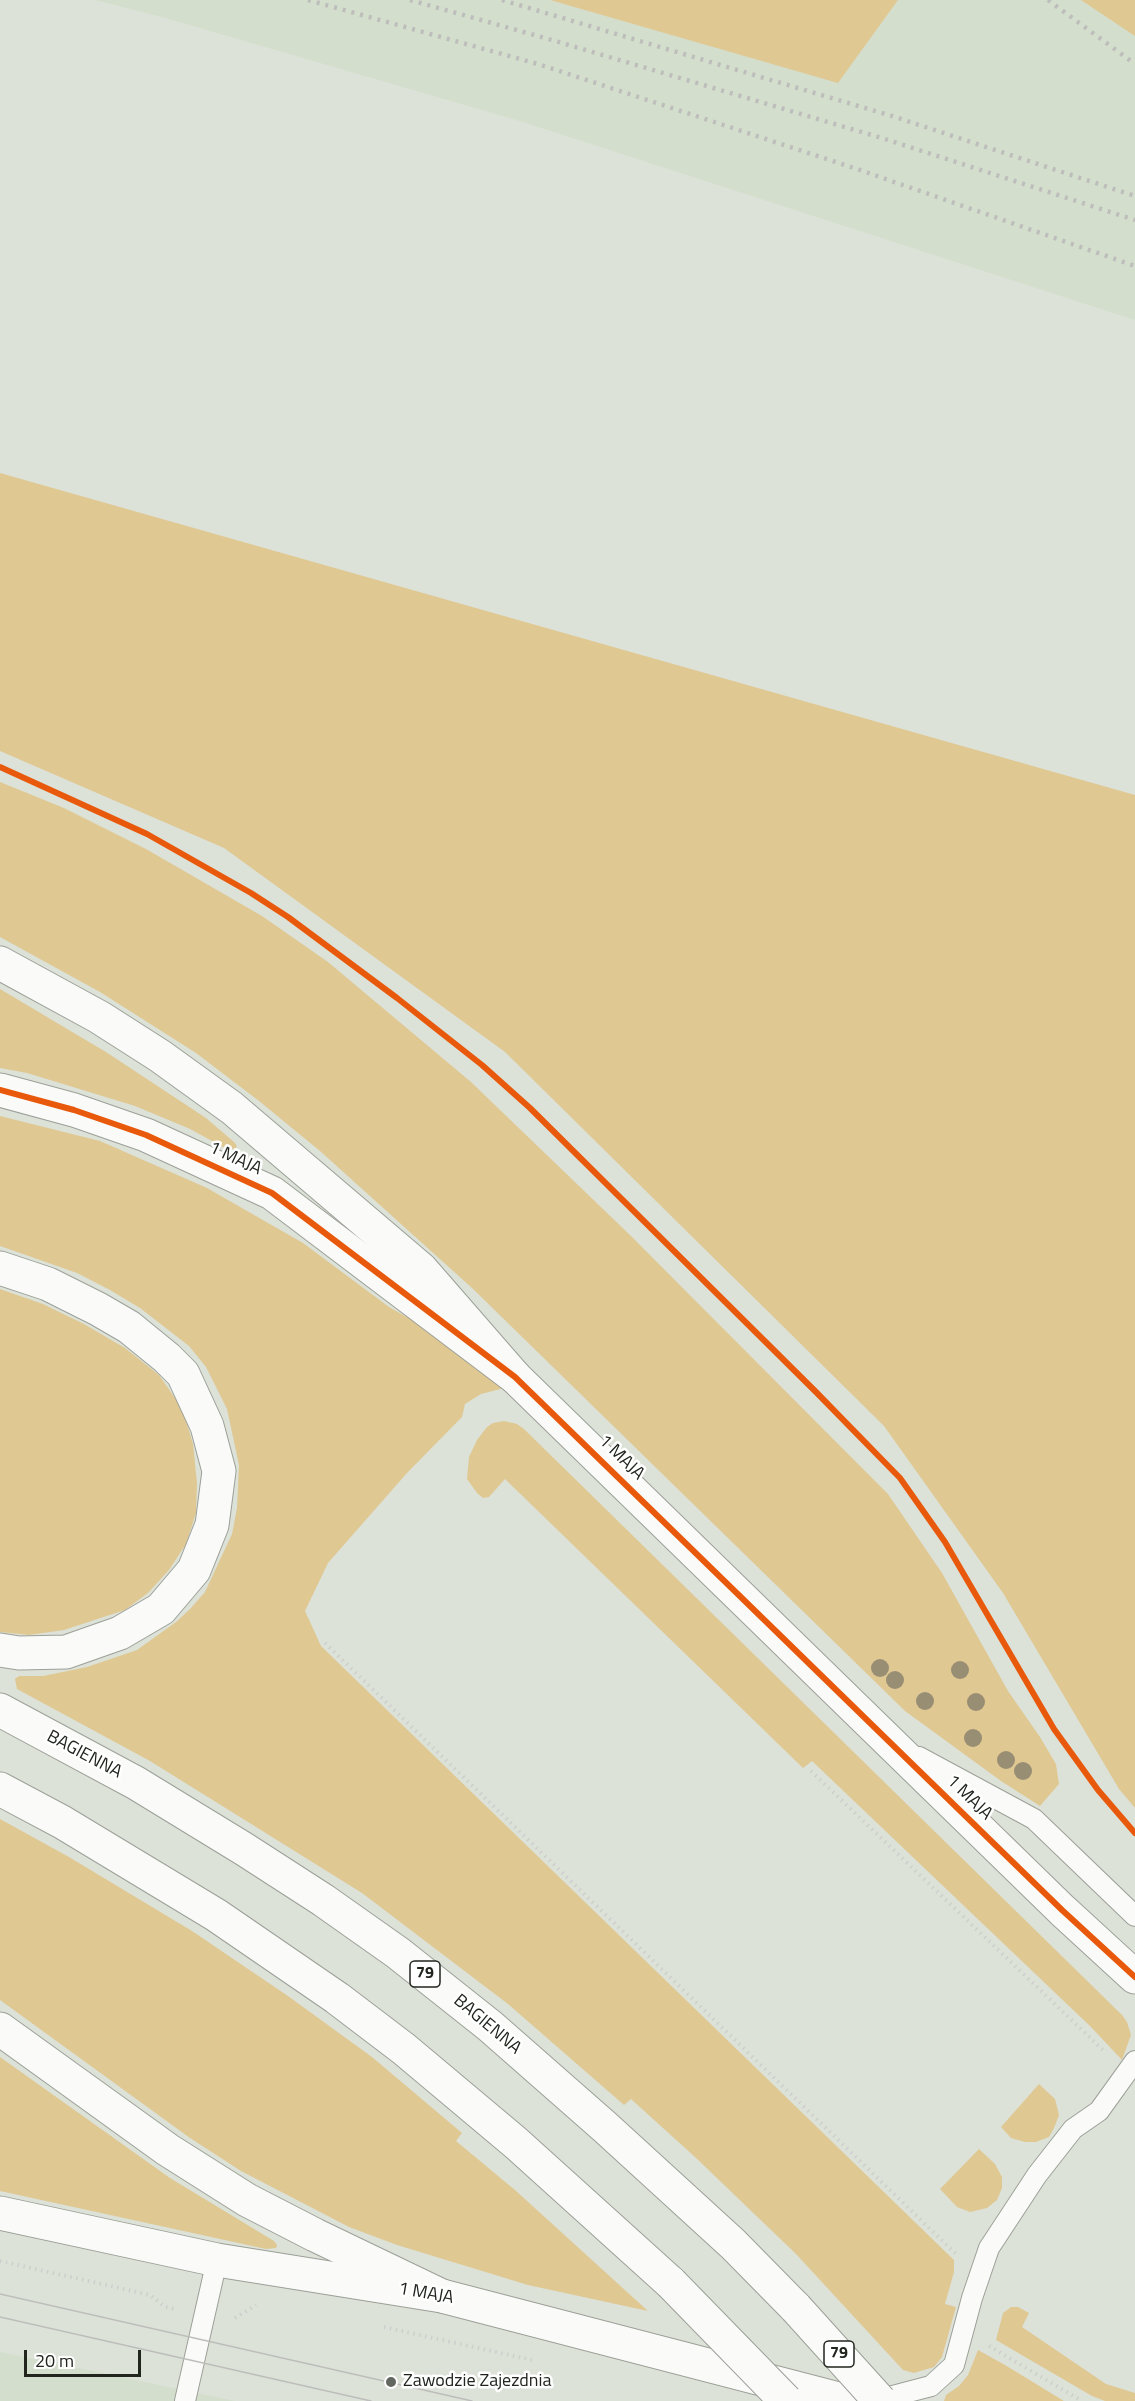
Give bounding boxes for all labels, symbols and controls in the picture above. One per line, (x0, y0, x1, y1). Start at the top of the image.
street label: 1 MAJA (205, 1137, 265, 1181)
street label: 1 MAJA (593, 1431, 649, 1485)
street label: BAGIENNA (43, 1726, 125, 1784)
street label: 1 MAJA (941, 1771, 997, 1825)
road number: 79 (410, 1961, 440, 1987)
street label: BAGIENNA (449, 1990, 525, 2060)
street label: 1 MAJA (397, 2279, 455, 2309)
scale bar (27, 2338, 144, 2376)
road number: 79 (824, 2341, 854, 2367)
text: 20 m (35, 2347, 74, 2374)
place label: Zawodzie Zajezdnia (403, 2371, 551, 2393)
marker: Zawodzie Zajezdnia (384, 2375, 398, 2389)

